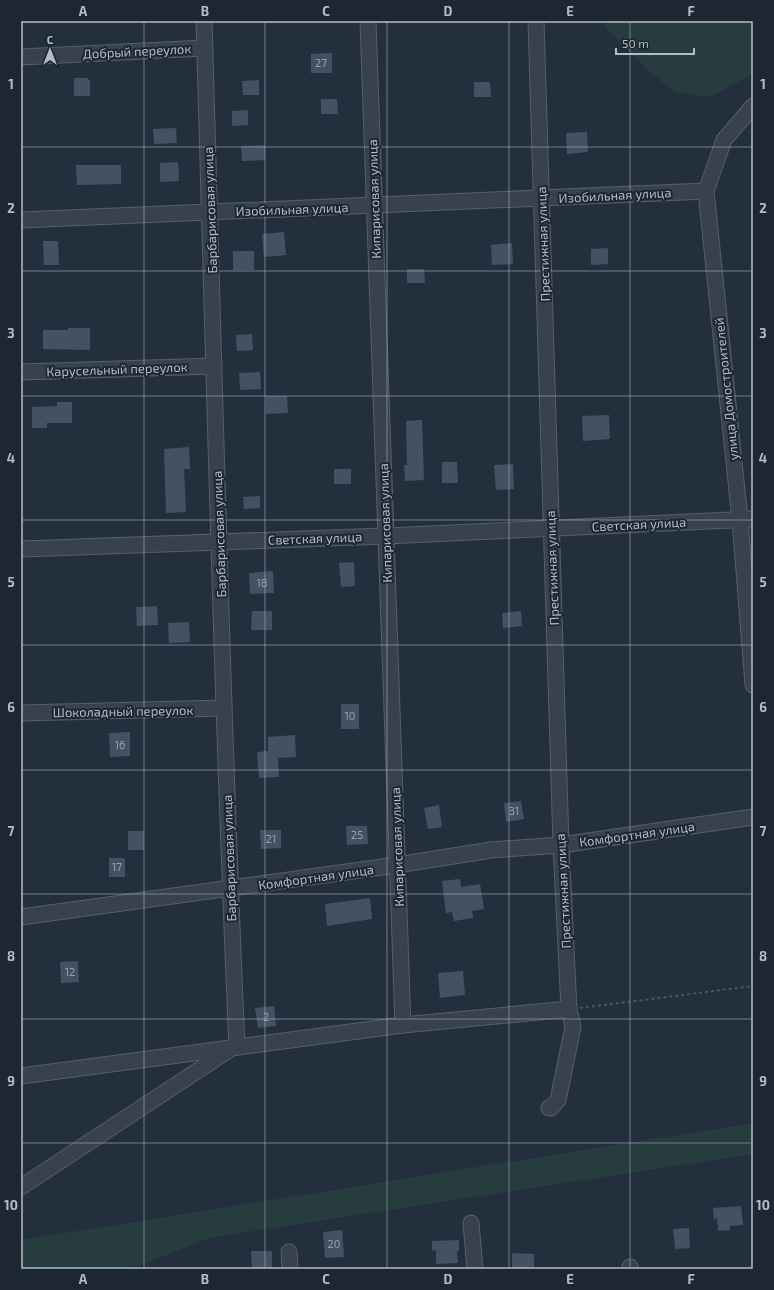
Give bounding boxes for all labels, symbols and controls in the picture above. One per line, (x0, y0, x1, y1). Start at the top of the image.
text: A (79, 3, 88, 19)
text: B (201, 3, 209, 19)
text: C (322, 3, 330, 19)
text: D (444, 3, 453, 19)
text: E (566, 3, 574, 19)
text: F (687, 3, 695, 19)
north arrow (30, 30, 70, 70)
scale bar (616, 30, 694, 56)
text: С (47, 33, 54, 46)
text: 50 m (622, 36, 649, 50)
street label: Добрый переулок (82, 40, 192, 62)
house number: 27 (315, 56, 327, 69)
text: 1 (8, 76, 14, 92)
text: 1 (760, 76, 766, 92)
street label: Кипарисовая улица (364, 139, 384, 259)
street label: Барбарисовая улица (200, 146, 220, 274)
street label: Изобильная улица (558, 184, 672, 206)
street label: Престижная улица (533, 186, 553, 302)
street label: Изобильная улица (235, 199, 349, 219)
text: 2 (7, 200, 15, 216)
text: 2 (759, 200, 767, 216)
street label: улица Домостроителей (711, 317, 741, 461)
text: 3 (7, 325, 15, 341)
text: 3 (759, 325, 767, 341)
street label: Карусельный переулок (46, 359, 188, 379)
text: 4 (7, 450, 15, 466)
text: 4 (759, 450, 767, 466)
street label: Кипарисовая улица (375, 463, 395, 583)
street label: Барбарисовая улица (209, 470, 229, 598)
street label: Престижная улица (542, 510, 562, 626)
street label: Светская улица (591, 514, 687, 534)
street label: Светская улица (268, 528, 362, 548)
text: 5 (7, 574, 15, 590)
text: 5 (759, 574, 767, 590)
house number: 18 (256, 576, 268, 589)
text: 6 (7, 699, 15, 715)
text: 6 (759, 699, 767, 715)
street label: Шоколадный переулок (53, 702, 193, 720)
house number: 10 (344, 709, 356, 722)
house number: 16 (115, 738, 125, 751)
street label: Кипарисовая улица (387, 787, 407, 907)
street label: Барбарисовая улица (219, 794, 239, 922)
house number: 31 (509, 804, 519, 817)
street label: Комфортная улица (578, 818, 696, 850)
text: 7 (8, 823, 15, 839)
text: 7 (760, 823, 767, 839)
house number: 25 (351, 828, 363, 841)
house number: 21 (266, 832, 276, 845)
street label: Престижная улица (552, 833, 574, 949)
house number: 17 (112, 860, 122, 873)
street label: Комфортная улица (257, 861, 375, 893)
text: 8 (7, 948, 15, 964)
text: 8 (759, 948, 767, 964)
house number: 12 (65, 965, 75, 978)
house number: 2 (263, 1010, 269, 1023)
text: 9 (7, 1073, 15, 1089)
text: 9 (759, 1073, 767, 1089)
text: 10 (4, 1197, 18, 1213)
text: 10 (756, 1197, 770, 1213)
house number: 20 (328, 1237, 340, 1250)
text: A (79, 1271, 88, 1287)
text: B (201, 1271, 209, 1287)
text: C (322, 1271, 330, 1287)
text: D (444, 1271, 453, 1287)
text: E (566, 1271, 574, 1287)
text: F (687, 1271, 695, 1287)

